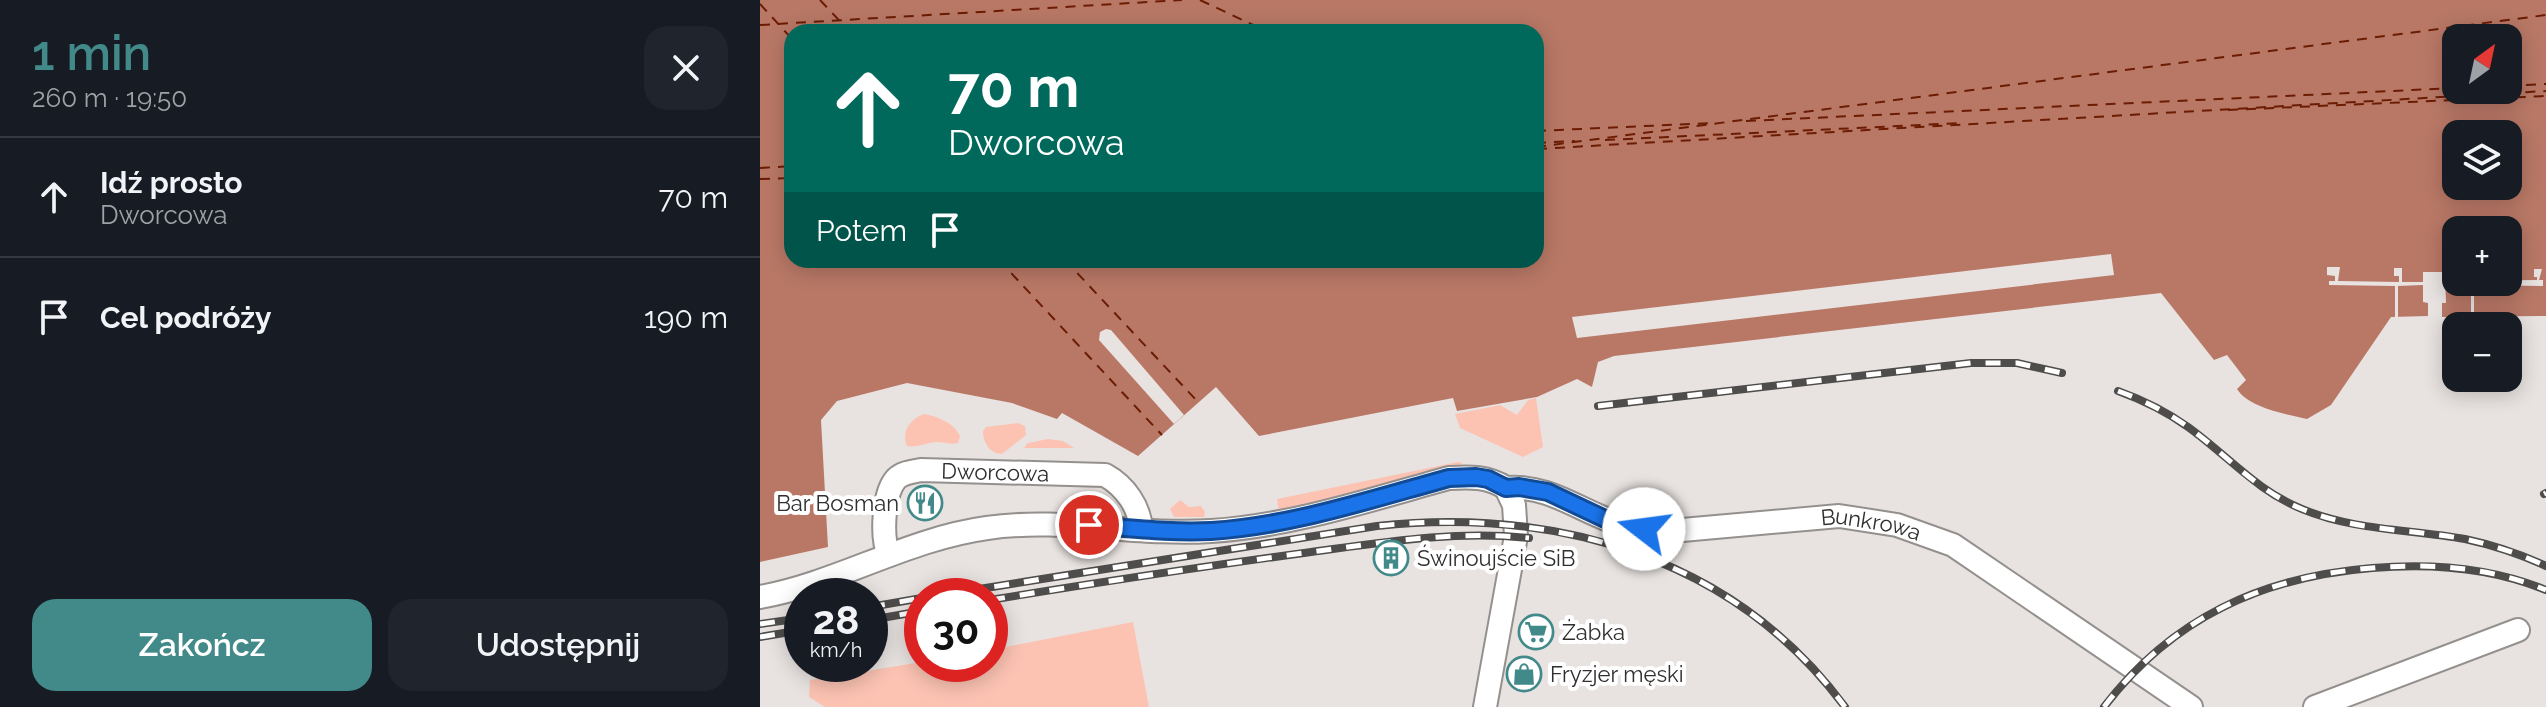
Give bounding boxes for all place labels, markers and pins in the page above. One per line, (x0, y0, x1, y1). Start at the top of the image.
restaurant icon: Bar Bosman (906, 484, 944, 522)
place label: Bar Bosman (776, 490, 899, 516)
pin (1055, 491, 1123, 559)
building icon: Świnoujście SiB (1372, 539, 1410, 577)
place label: Świnoujście SiB (1417, 544, 1575, 571)
supermarket icon: Żabka (1517, 613, 1555, 651)
place label: Żabka (1562, 619, 1625, 645)
shop icon: Fryzjer męski (1505, 655, 1543, 693)
place label: Fryzjer męski (1550, 661, 1683, 687)

